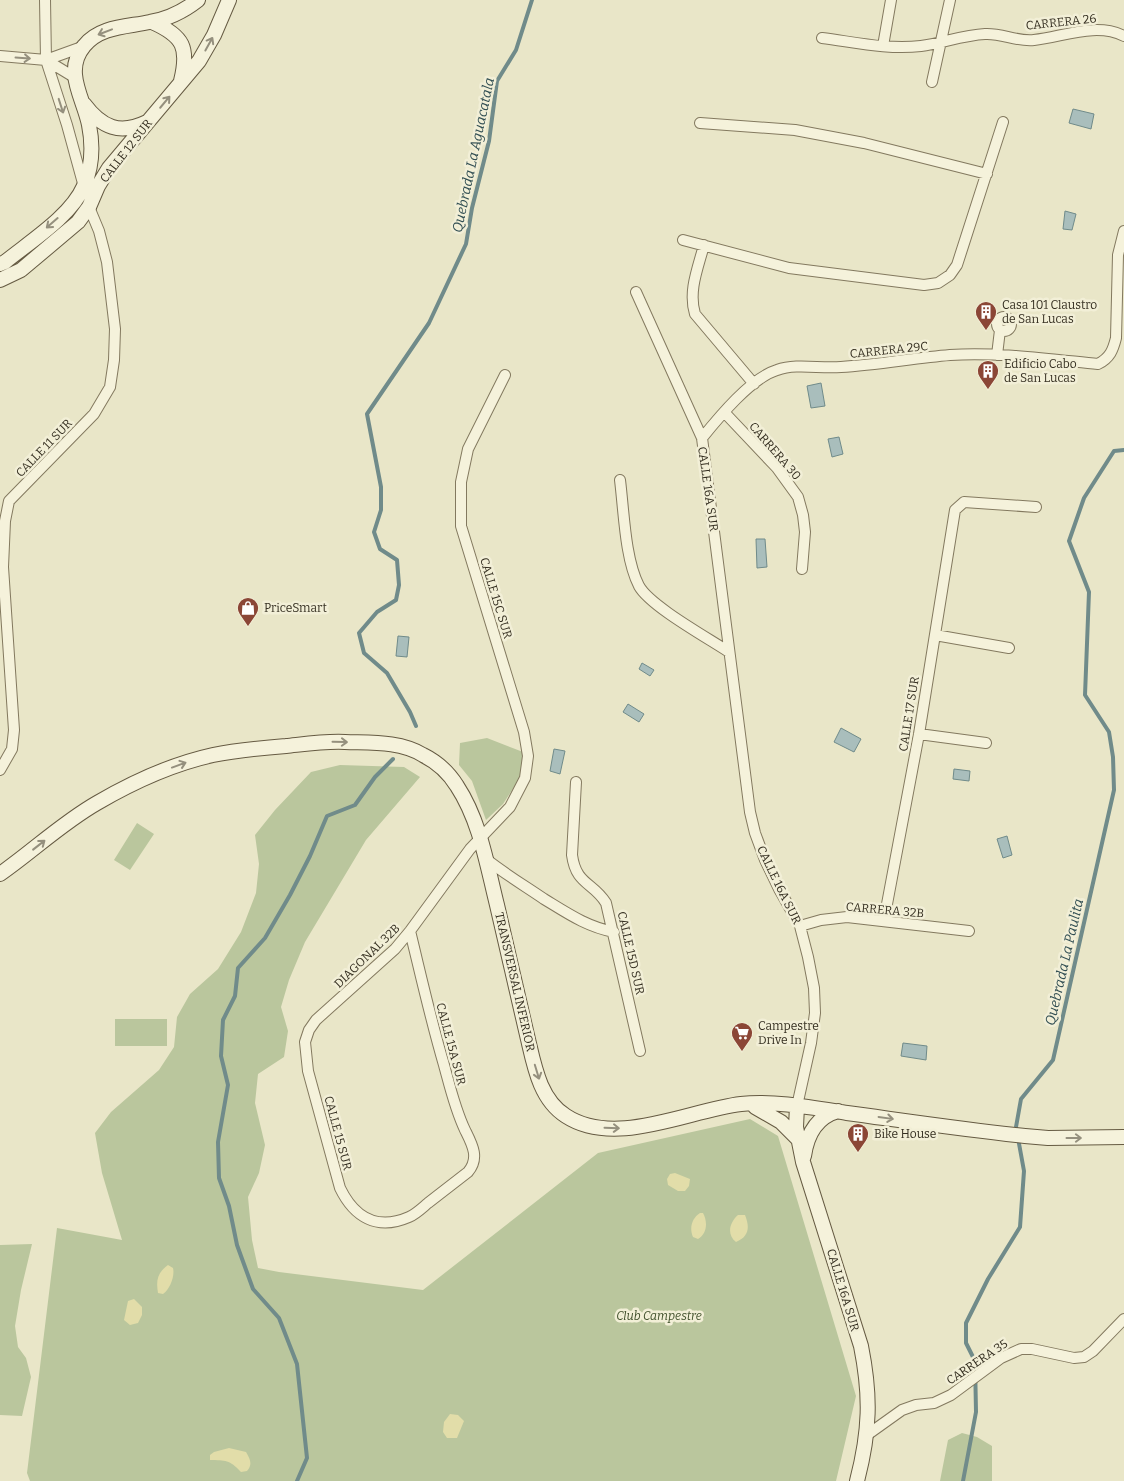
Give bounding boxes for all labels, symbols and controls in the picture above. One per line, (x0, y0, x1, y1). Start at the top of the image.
street label: CARRERA 26 (1025, 11, 1097, 33)
one-way arrow (97, 28, 113, 37)
one-way arrow (204, 36, 214, 51)
one-way arrow (15, 53, 31, 63)
water label: Quebrada La Aguacatala (449, 76, 498, 234)
one-way arrow (160, 96, 171, 109)
one-way arrow (57, 98, 66, 113)
street label: CALLE 12 SUR (97, 117, 155, 185)
one-way arrow (46, 218, 59, 229)
place label: Casa 101 Claustro de San Lucas (1002, 298, 1097, 326)
building icon: Casa 101 Claustro de San Lucas (974, 300, 998, 331)
street label: CARRERA 29C (849, 339, 929, 361)
place label: Edificio Cabo de San Lucas (1004, 357, 1077, 385)
building icon: Edificio Cabo de San Lucas (976, 359, 1000, 390)
street label: CALLE 11 SUR (13, 416, 75, 480)
street label: CARRERA 30 (746, 419, 804, 483)
street label: CALLE 16A SUR (695, 446, 721, 532)
street label: CALLE 15C SUR (477, 556, 515, 640)
shop icon: PriceSmart (236, 596, 260, 627)
place label: PriceSmart (264, 601, 327, 615)
street label: CALLE 17 SUR (896, 675, 922, 753)
one-way arrow (331, 737, 347, 747)
one-way arrow (171, 760, 187, 769)
one-way arrow (32, 840, 46, 850)
street label: CALLE 16A SUR (754, 844, 804, 927)
water label: Quebrada La Paulita (1042, 897, 1087, 1027)
street label: CARRERA 32B (845, 900, 925, 920)
street label: CALLE 15D SUR (615, 910, 647, 996)
street label: TRANSVERSAL INFERIOR (492, 911, 538, 1053)
street label: DIAGONAL 32B (331, 921, 403, 991)
street label: CALLE 15A SUR (433, 1001, 469, 1087)
place label: Campestre Drive In (758, 1019, 819, 1047)
supermarket icon: Campestre Drive In (730, 1021, 754, 1052)
one-way arrow (533, 1064, 543, 1080)
street label: CALLE 15 SUR (321, 1094, 355, 1172)
one-way arrow (878, 1113, 894, 1123)
building icon: Bike House (846, 1122, 870, 1153)
one-way arrow (604, 1123, 620, 1133)
place label: Bike House (874, 1127, 936, 1141)
one-way arrow (1066, 1133, 1082, 1143)
street label: CALLE 16A SUR (824, 1247, 862, 1333)
park label: Club Campestre (616, 1309, 702, 1323)
street label: CARRERA 35 (944, 1336, 1010, 1388)

